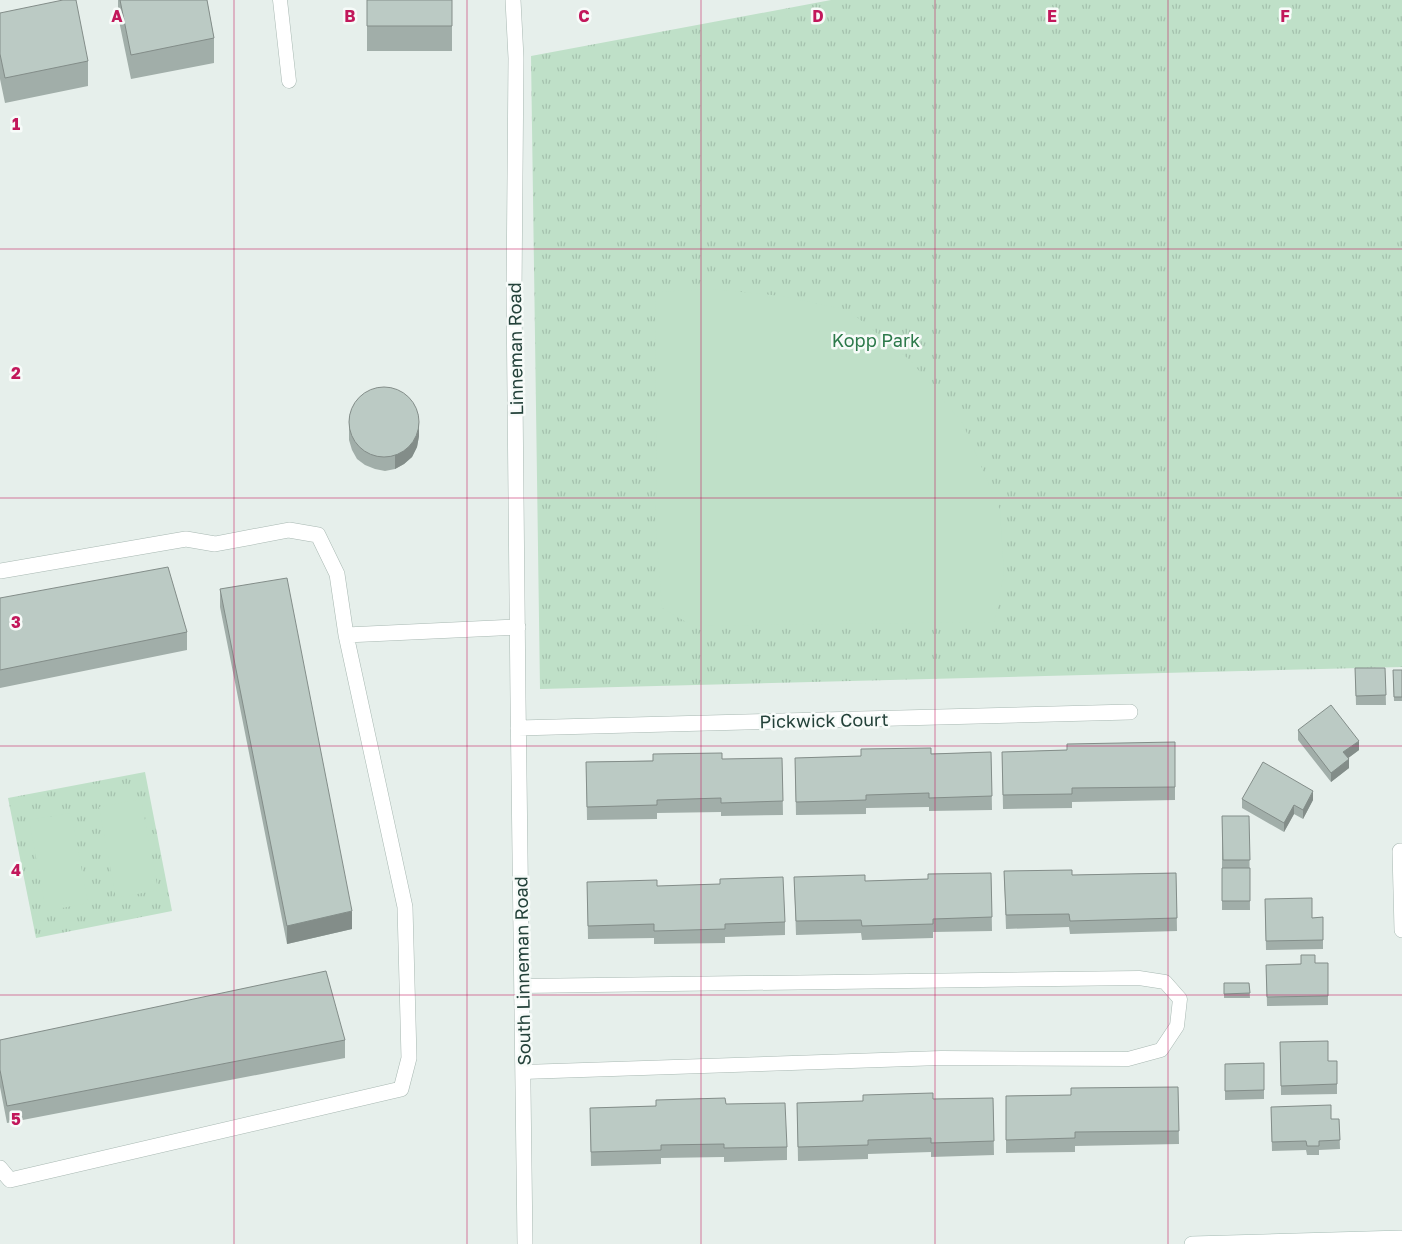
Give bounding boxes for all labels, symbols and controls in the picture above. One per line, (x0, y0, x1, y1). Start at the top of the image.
text: A (111, 6, 123, 26)
text: B (344, 6, 356, 26)
text: C (578, 6, 590, 26)
text: D (812, 6, 824, 26)
text: E (1047, 6, 1057, 26)
text: F (1280, 6, 1290, 26)
text: 1 (12, 114, 20, 134)
street label: Linneman Road (503, 282, 527, 416)
park label: Kopp Park (832, 329, 920, 351)
text: 2 (11, 363, 21, 383)
text: 3 (11, 612, 21, 632)
street label: Pickwick Court (759, 708, 889, 732)
text: 4 (11, 860, 21, 880)
street label: South Linneman Road (509, 876, 535, 1066)
text: 5 (11, 1109, 21, 1129)

